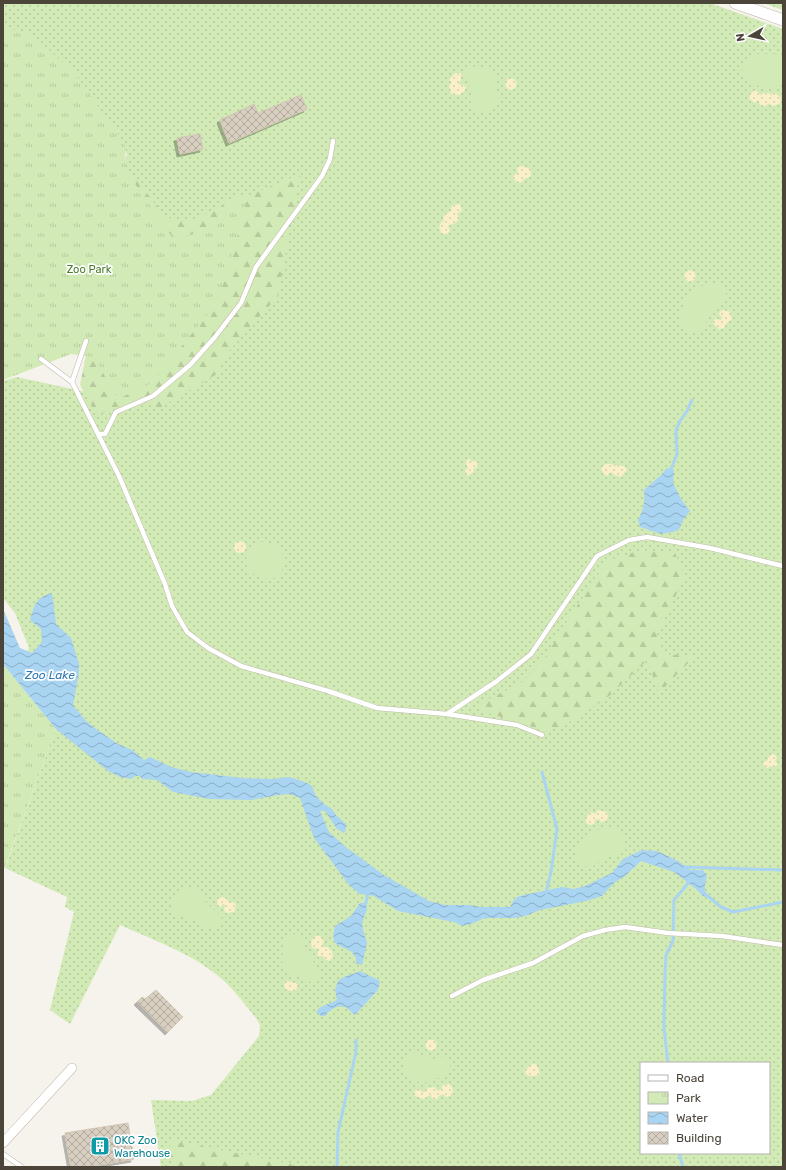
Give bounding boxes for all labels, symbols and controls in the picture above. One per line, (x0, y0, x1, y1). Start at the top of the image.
north arrow (730, 16, 770, 56)
text: N (734, 32, 748, 42)
park label: Zoo Park (67, 263, 112, 276)
water label: Zoo Lake (24, 668, 75, 682)
legend (640, 1062, 770, 1154)
text: Road (676, 1071, 704, 1085)
text: Park (676, 1091, 702, 1105)
text: Water (676, 1111, 708, 1125)
text: Building (676, 1131, 722, 1145)
place label: OKC Zoo Warehouse (114, 1134, 170, 1160)
building icon: OKC Zoo Warehouse (89, 1135, 111, 1157)

